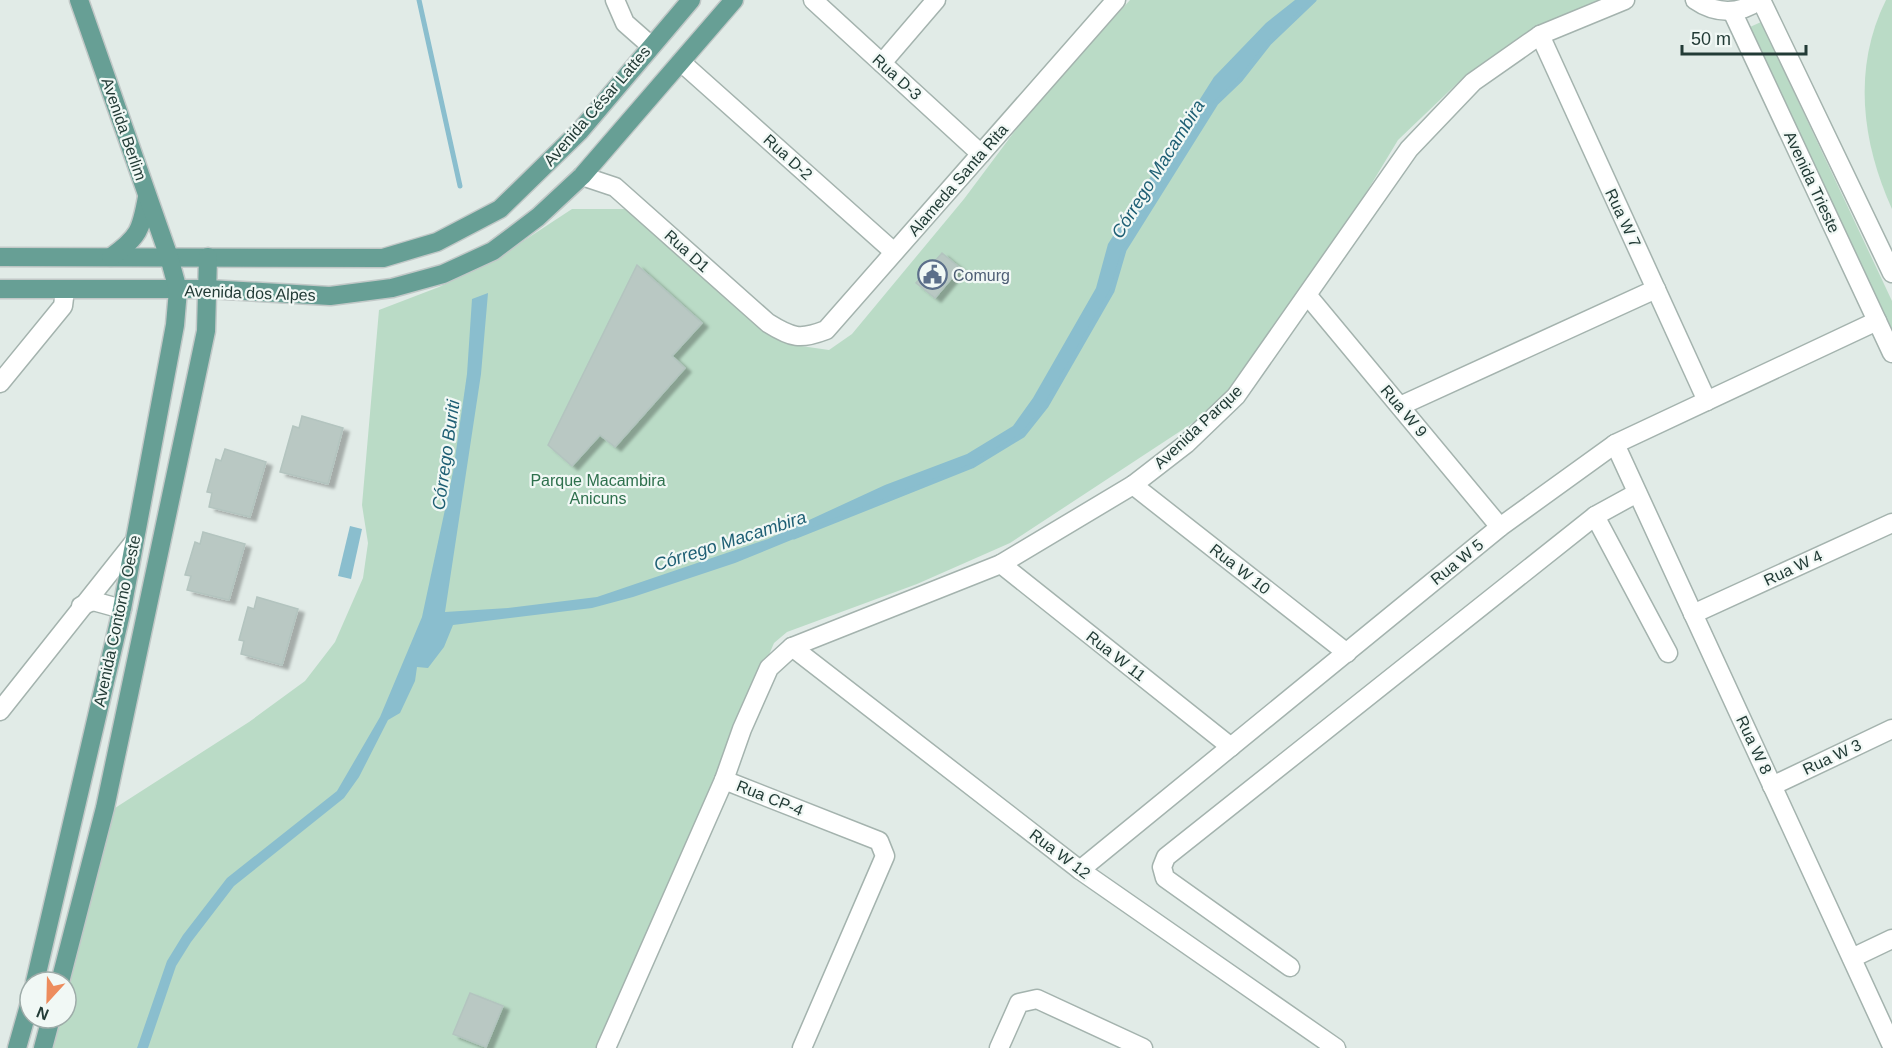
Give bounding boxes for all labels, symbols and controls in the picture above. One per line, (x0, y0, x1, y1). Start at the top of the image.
scale bar (1682, 18, 1806, 56)
text: 50 m (1691, 29, 1731, 49)
street label: Avenida César Lattes (540, 43, 654, 169)
street label: Rua D-3 (869, 51, 925, 103)
street label: Avenida Berlim (98, 75, 150, 183)
water label: Córrego Macambira (1107, 96, 1209, 242)
street label: Alameda Santa Rita (905, 121, 1011, 239)
street label: Avenida Trieste (1781, 129, 1843, 236)
street label: Rua D-2 (760, 131, 816, 183)
street label: Rua W 7 (1602, 186, 1644, 250)
street label: Rua D1 (661, 227, 713, 276)
public building icon: Comurg (916, 259, 948, 291)
place label: Comurg (953, 267, 1010, 284)
street label: Avenida dos Alpes (184, 282, 316, 304)
street label: Avenida Parque (1151, 382, 1245, 472)
street label: Rua W 9 (1377, 382, 1431, 440)
water label: Córrego Buriti (428, 398, 464, 511)
park label: Parque Macambira Anicuns (530, 472, 666, 507)
water label: Córrego Macambira (651, 507, 809, 575)
street label: Avenida Contorno Oeste (90, 534, 144, 708)
street label: Rua W 5 (1427, 536, 1487, 588)
street label: Rua W 10 (1207, 540, 1273, 598)
street label: Rua W 4 (1761, 547, 1825, 589)
street label: Rua W 11 (1083, 628, 1149, 684)
street label: Rua W 8 (1733, 713, 1775, 777)
street label: Rua W 3 (1800, 736, 1864, 778)
street label: Rua CP-4 (734, 777, 806, 819)
street label: Rua W 12 (1026, 826, 1094, 882)
north arrow (18, 970, 78, 1030)
text: N (34, 1003, 51, 1023)

